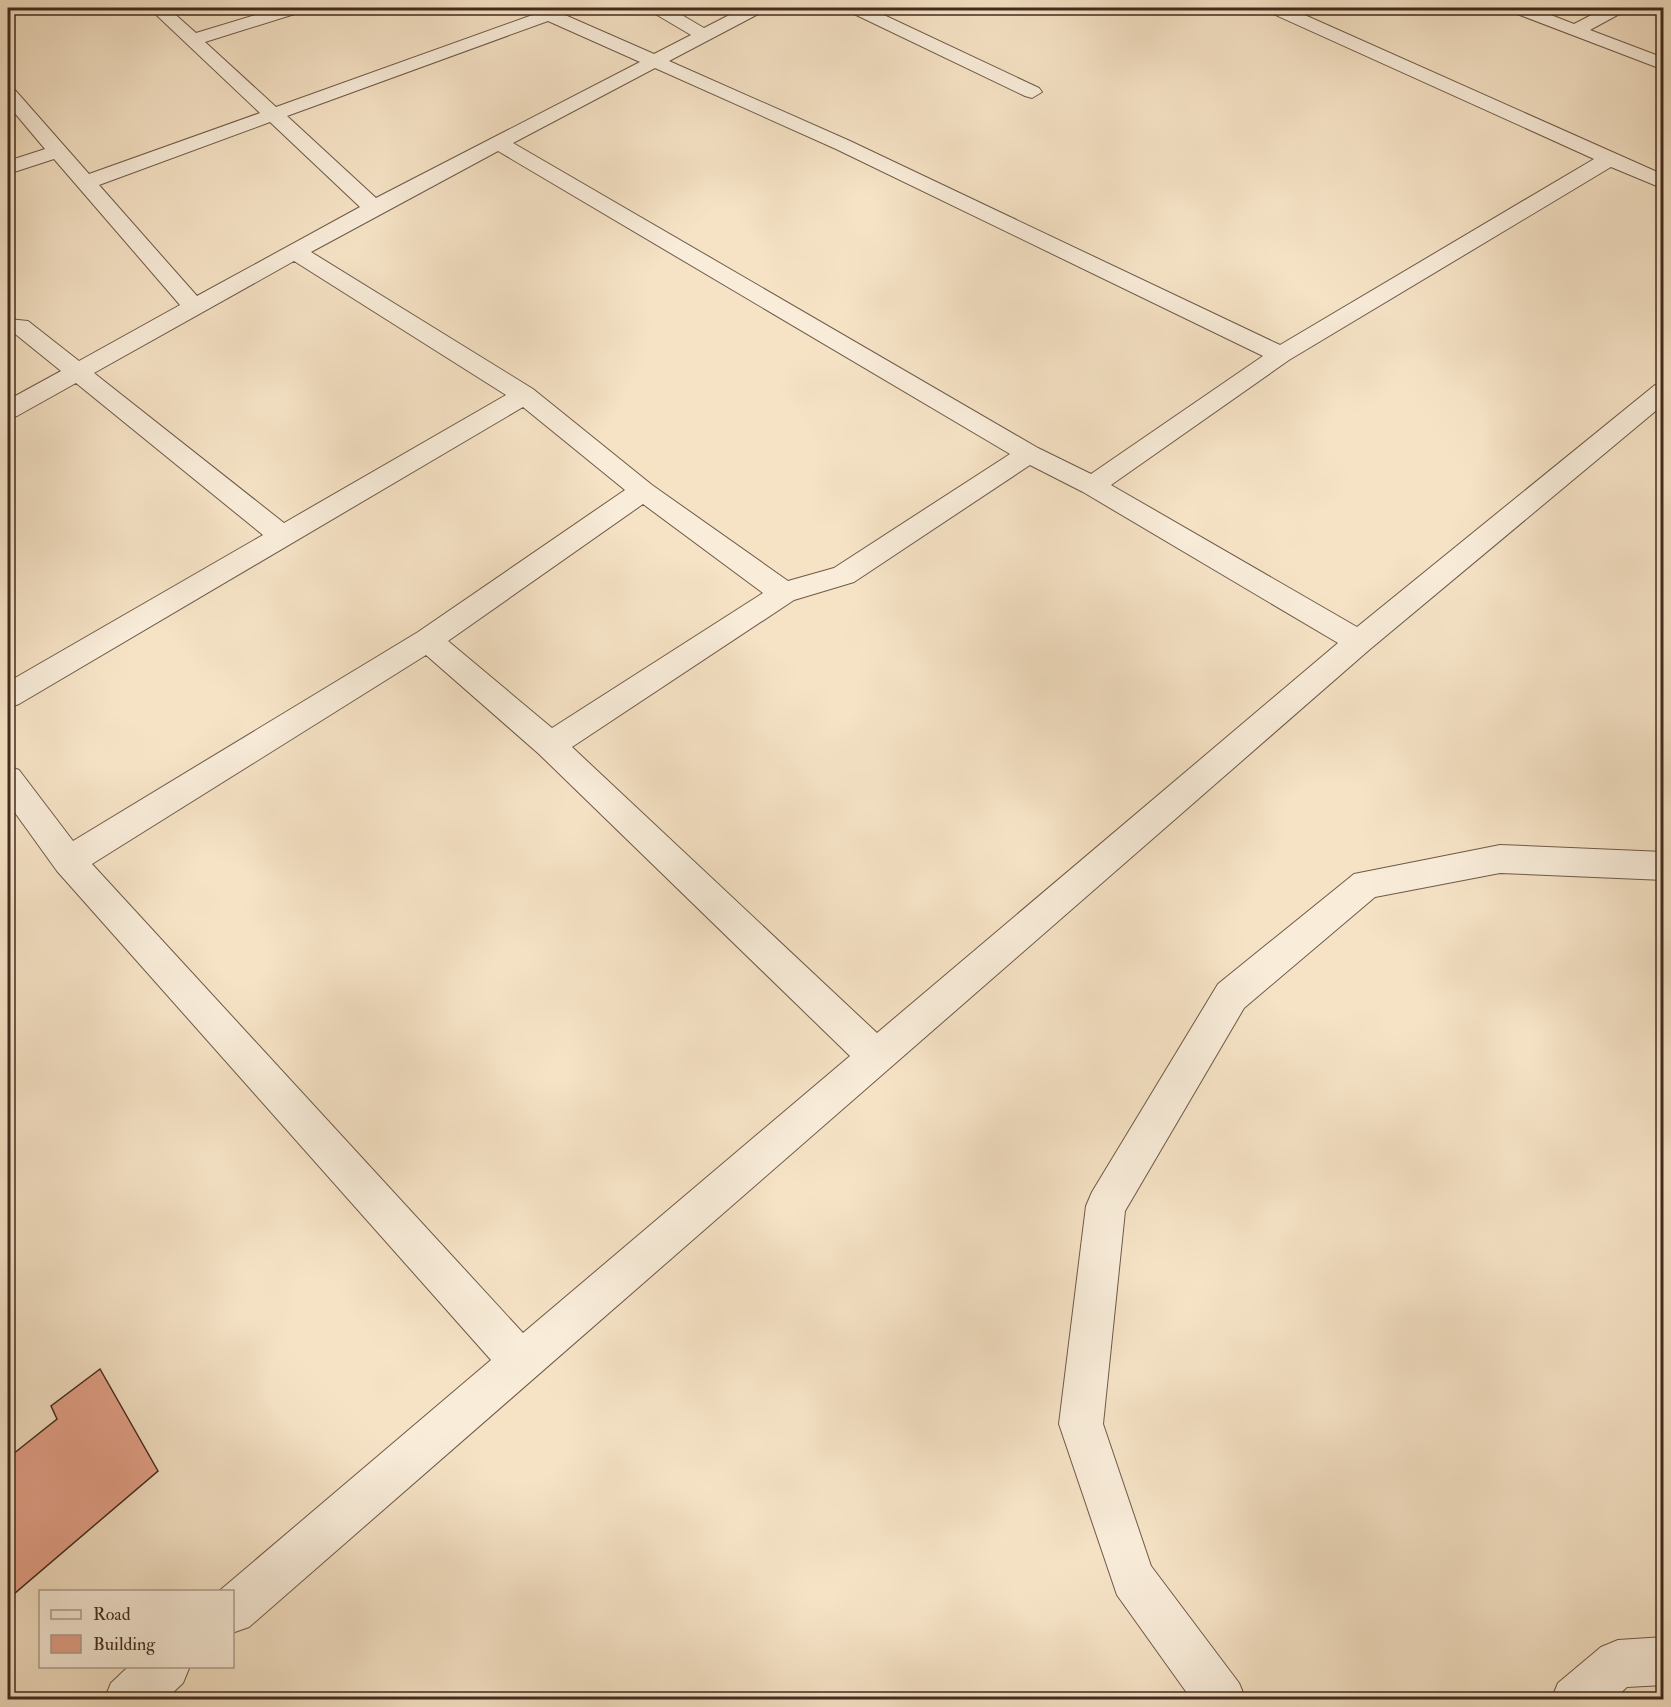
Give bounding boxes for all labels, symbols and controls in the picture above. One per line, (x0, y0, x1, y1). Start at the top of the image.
legend (39, 1590, 234, 1668)
text: Road (93, 1603, 131, 1626)
text: Building (93, 1633, 156, 1656)

